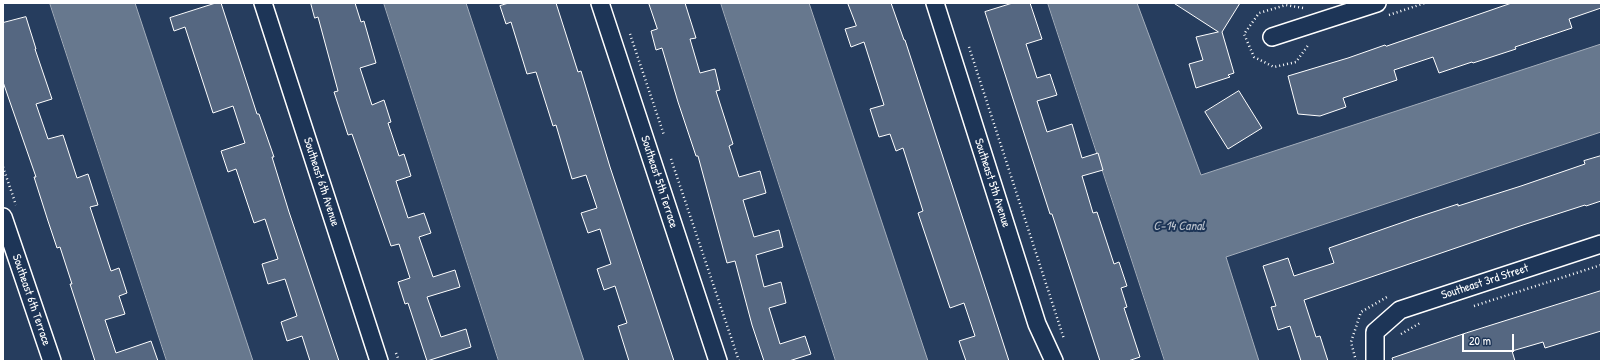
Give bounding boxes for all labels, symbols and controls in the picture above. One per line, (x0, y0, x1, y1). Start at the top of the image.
street label: Southeast 5th Terrace (637, 134, 681, 230)
street label: Southeast 6th Avenue (300, 136, 342, 228)
street label: Southeast 5th Avenue (971, 137, 1013, 229)
water label: C-14 Canal (1153, 219, 1205, 235)
street label: Southeast 6th Terrace (9, 252, 53, 348)
street label: Southeast 3rd Street (1440, 261, 1530, 303)
scale bar (1464, 326, 1516, 352)
text: 20 m (1469, 332, 1491, 349)

